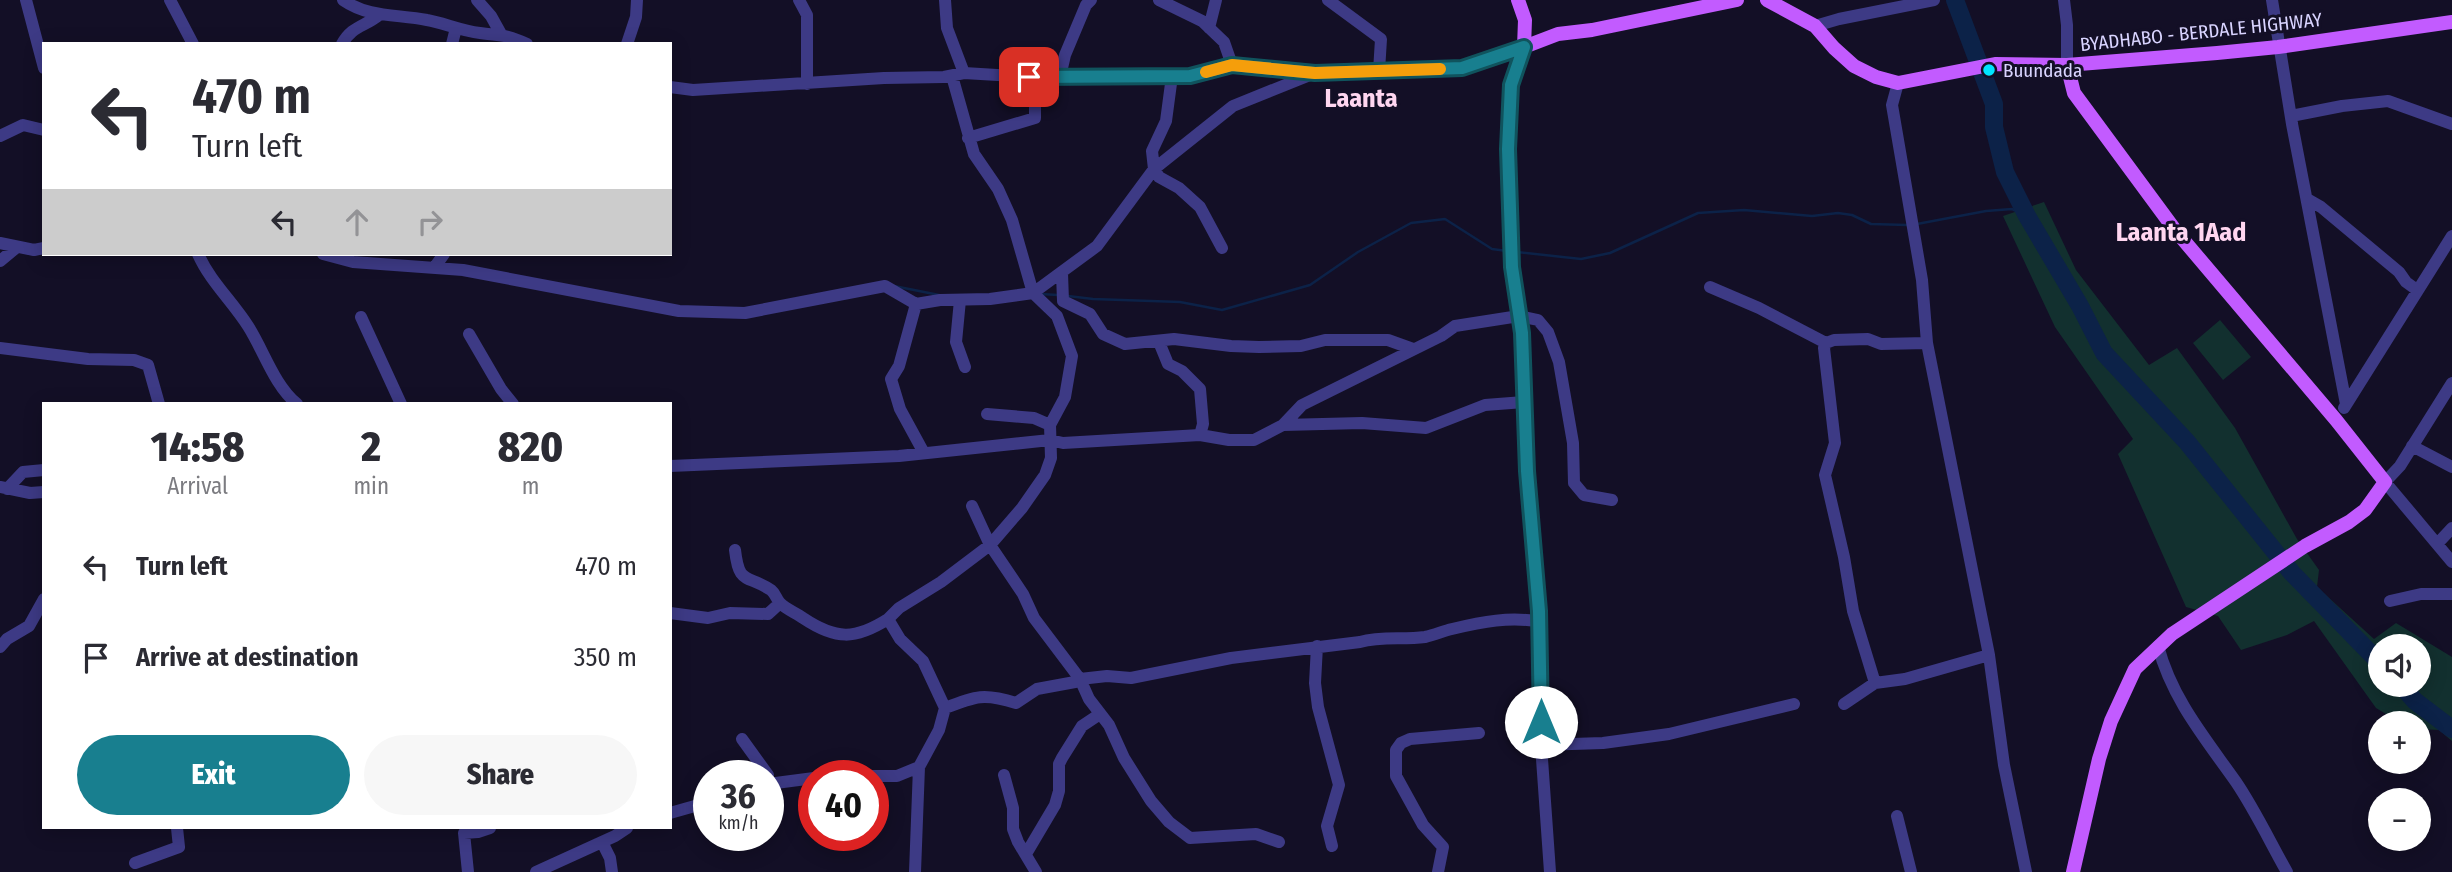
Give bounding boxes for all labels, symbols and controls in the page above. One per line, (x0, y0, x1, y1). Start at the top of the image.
street label: BYADHABO - BERDALE HIGHWAY (2079, 8, 2324, 56)
pin (999, 47, 1059, 107)
icon: arrive (1010, 58, 1048, 96)
place label: Buundada (2003, 59, 2082, 82)
marker: Buundada (1981, 62, 1997, 78)
text: 470 m (192, 67, 311, 126)
icon: left (77, 70, 168, 161)
district label: Laanta (1324, 83, 1398, 114)
text: Turn left (192, 127, 302, 165)
icon: left (265, 203, 303, 241)
icon: ahead (338, 203, 376, 241)
icon: right (411, 203, 449, 241)
district label: Laanta 1Aad (2116, 217, 2246, 248)
text: 14:58 (151, 422, 245, 472)
text: 2 (361, 422, 381, 472)
text: 820 (498, 422, 563, 472)
text: Arrival (167, 472, 228, 500)
text: min (353, 472, 389, 500)
text: m (522, 472, 539, 500)
icon: left (77, 548, 115, 586)
text: Turn left (136, 551, 228, 582)
text: 470 m (575, 551, 637, 582)
map controls (2368, 634, 2431, 851)
button: sound (2368, 634, 2431, 697)
icon: arrive (77, 639, 115, 677)
text: Arrive at destination (136, 642, 359, 673)
text: 350 m (574, 642, 637, 673)
position arrow (1504, 685, 1578, 759)
button: + (2368, 711, 2431, 774)
button: Exit (77, 735, 350, 815)
button: Share (364, 735, 637, 815)
speed limit sign: 40 (798, 760, 889, 851)
text: 36 (721, 775, 756, 817)
button: − (2368, 788, 2431, 851)
text: km/h (718, 812, 759, 834)

